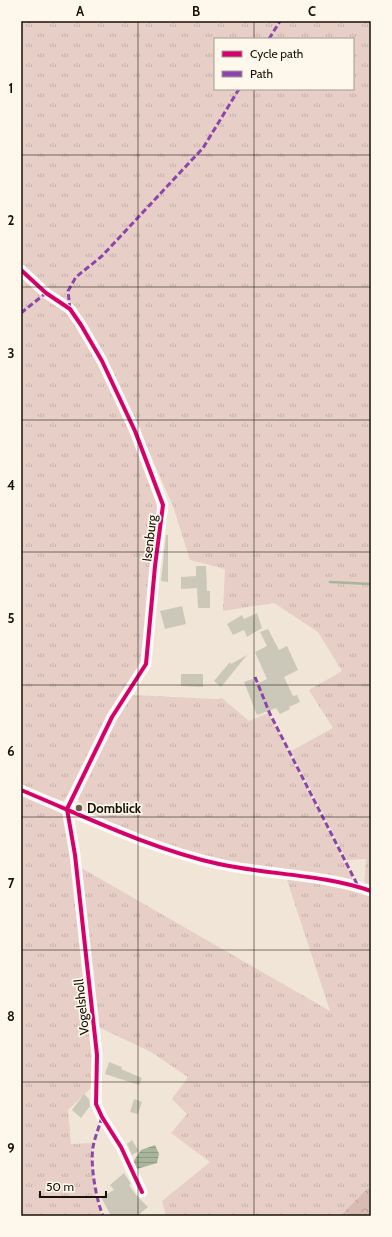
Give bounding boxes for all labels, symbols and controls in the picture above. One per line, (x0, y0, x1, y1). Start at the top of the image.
text: A (76, 3, 85, 19)
text: B (192, 3, 200, 19)
text: C (308, 3, 316, 19)
legend (214, 38, 354, 90)
text: Cycle path (250, 46, 303, 61)
text: Path (250, 66, 273, 81)
text: 1 (9, 80, 13, 96)
text: 2 (8, 212, 15, 228)
text: 3 (7, 345, 15, 361)
text: 4 (7, 477, 15, 493)
street label: Isenburg (138, 513, 160, 562)
text: 5 (8, 610, 15, 626)
text: 6 (7, 743, 15, 759)
place label: Domblick (87, 800, 142, 816)
marker: Domblick (74, 803, 84, 813)
text: 7 (8, 875, 15, 891)
street label: Vogelsholl (70, 978, 92, 1036)
text: 8 (7, 1008, 15, 1024)
text: 9 (7, 1140, 15, 1156)
scale bar (40, 1173, 106, 1199)
text: 50 m (46, 1179, 74, 1194)

